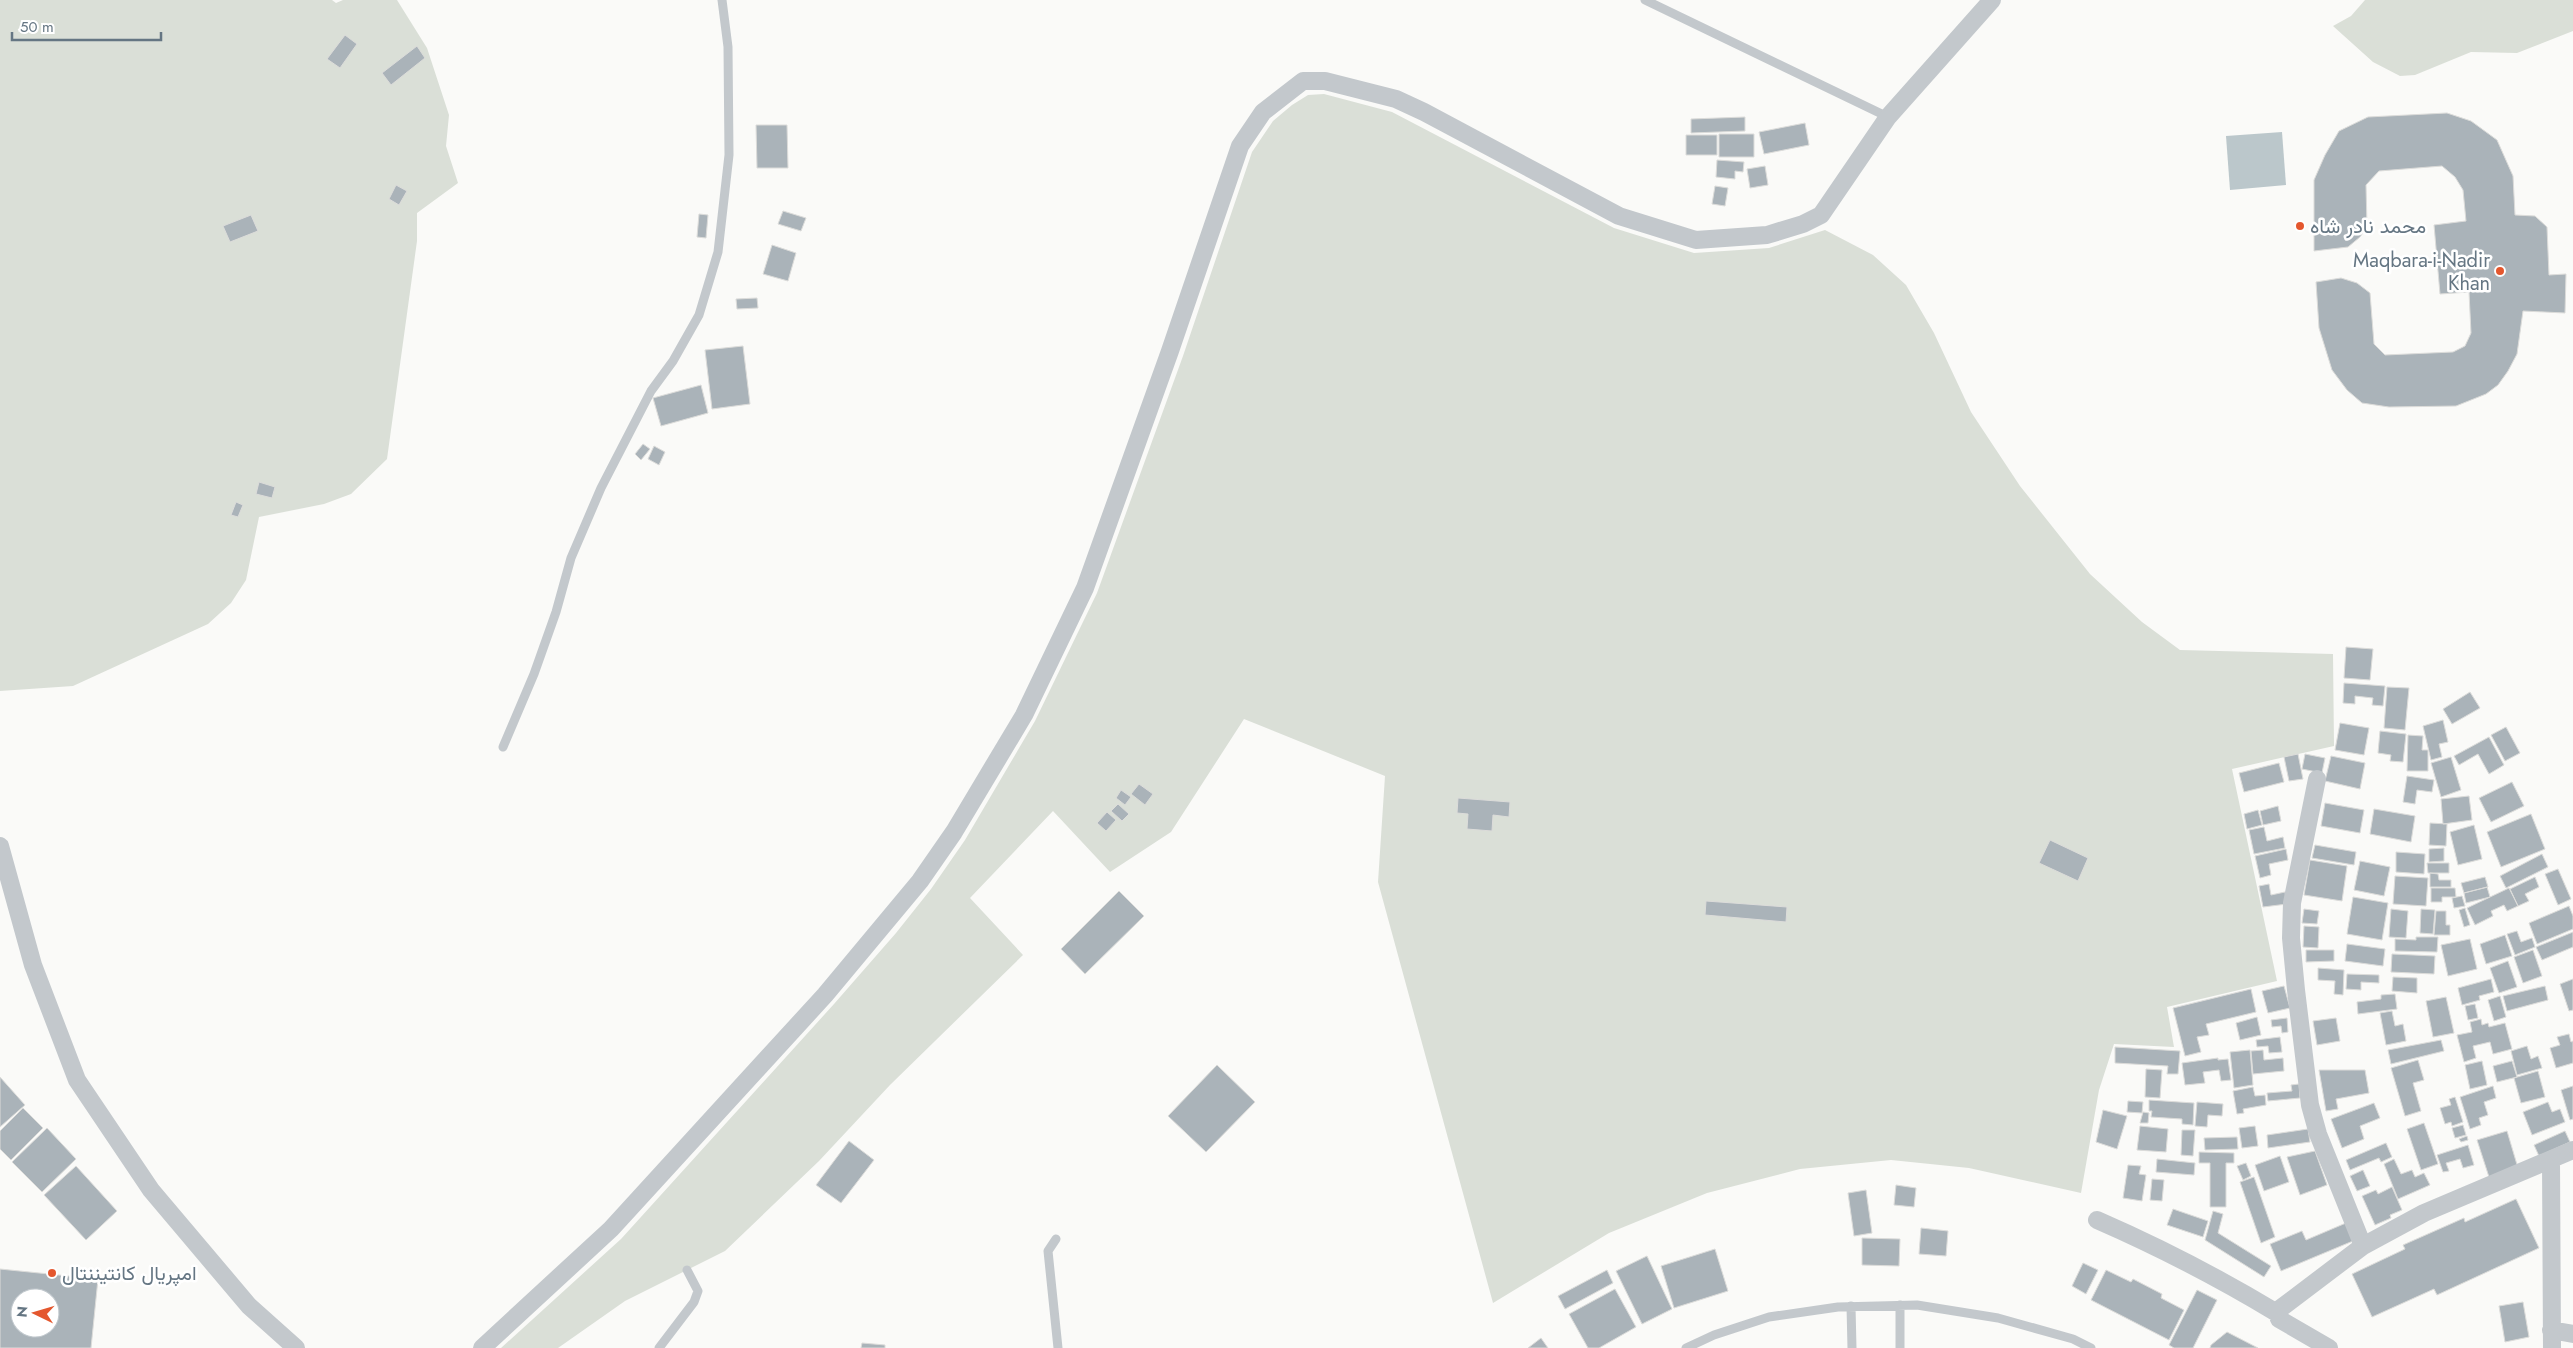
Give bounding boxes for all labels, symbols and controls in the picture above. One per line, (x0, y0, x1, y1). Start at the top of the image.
scale bar (12, 10, 161, 42)
text: 50 m (20, 16, 54, 38)
place label: محمد نادر شاه (2310, 212, 2426, 241)
marker: محمد نادر شاه (2294, 220, 2306, 232)
place label: Maqbara-i-Nadir Khan (2353, 246, 2490, 298)
marker: Maqbara-i-Nadir Khan (2494, 265, 2506, 277)
place label: امپریال کانتیننتال (62, 1259, 197, 1288)
marker: امپریال کانتیننتال (46, 1267, 58, 1279)
north arrow (10, 1288, 60, 1338)
text: N (12, 1305, 32, 1318)

